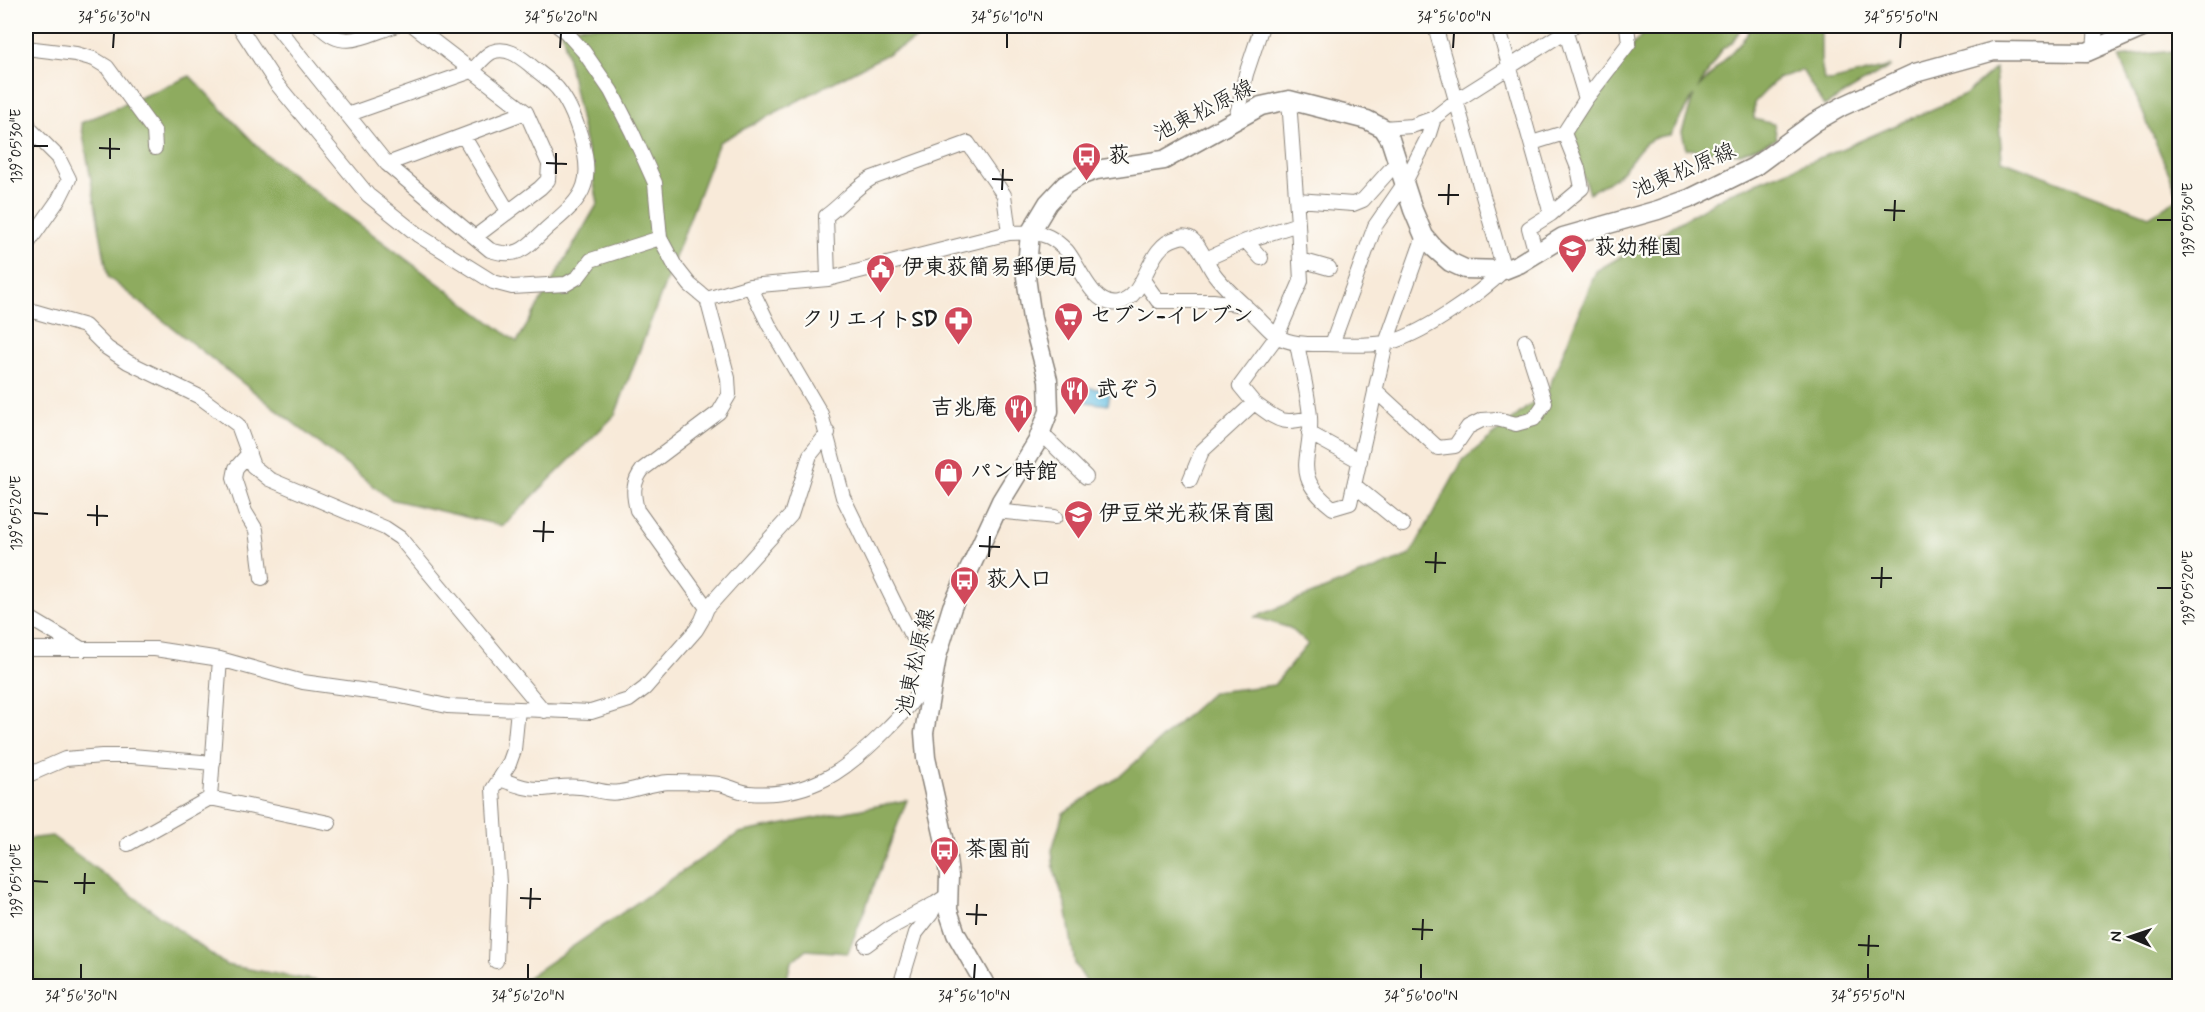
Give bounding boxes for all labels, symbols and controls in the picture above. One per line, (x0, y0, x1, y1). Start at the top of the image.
text: 34°56'30"N (78, 8, 150, 28)
text: 34°56'20"N (525, 8, 597, 28)
text: 34°56'10"N (971, 8, 1043, 28)
text: 34°56'00"N (1417, 8, 1491, 28)
text: 34°55'50"N (1864, 8, 1938, 28)
street label: 池東松原線 (1149, 74, 1259, 148)
text: 139°05'30"E (7, 108, 27, 184)
street label: 池東松原線 (1628, 137, 1740, 205)
bus stop icon: 荻 (1071, 140, 1103, 182)
place label: 荻 (1108, 142, 1130, 170)
text: 139°05'30"E (2179, 182, 2199, 258)
school or university icon: 荻幼稚園 (1557, 232, 1589, 274)
place label: 荻幼稚園 (1594, 234, 1682, 262)
public building icon: 伊東荻簡易郵便局 (865, 252, 897, 294)
place label: 伊東荻簡易郵便局 (902, 254, 1078, 282)
supermarket icon: セブン-イレブン (1053, 300, 1085, 342)
place label: セブン-イレブン (1090, 302, 1254, 330)
pharmacy icon: クリエイトSD (943, 304, 975, 346)
place label: クリエイトSD (802, 306, 938, 334)
restaurant icon: 武ぞう (1059, 374, 1091, 416)
place label: 武ぞう (1096, 376, 1162, 404)
restaurant icon: 吉兆庵 (1002, 392, 1034, 434)
place label: 吉兆庵 (931, 394, 997, 422)
shop icon: パン時館 (933, 456, 965, 498)
place label: パン時館 (970, 458, 1058, 486)
text: 139°05'20"E (7, 475, 27, 551)
school or university icon: 伊豆栄光萩保育園 (1062, 498, 1094, 540)
place label: 伊豆栄光萩保育園 (1099, 500, 1275, 528)
text: 139°05'20"E (2179, 550, 2199, 626)
bus stop icon: 荻入口 (949, 564, 981, 606)
place label: 荻入口 (986, 566, 1052, 594)
street label: 池東松原線 (890, 605, 942, 719)
bus stop icon: 茶園前 (928, 834, 960, 876)
place label: 茶園前 (965, 836, 1031, 864)
text: 139°05'10"E (7, 843, 27, 919)
north arrow (2100, 907, 2160, 967)
text: N (2106, 931, 2127, 942)
text: 34°56'30"N (45, 987, 117, 1007)
text: 34°56'20"N (492, 987, 564, 1007)
text: 34°56'10"N (938, 987, 1010, 1007)
text: 34°56'00"N (1384, 987, 1458, 1007)
text: 34°55'50"N (1831, 987, 1905, 1007)

